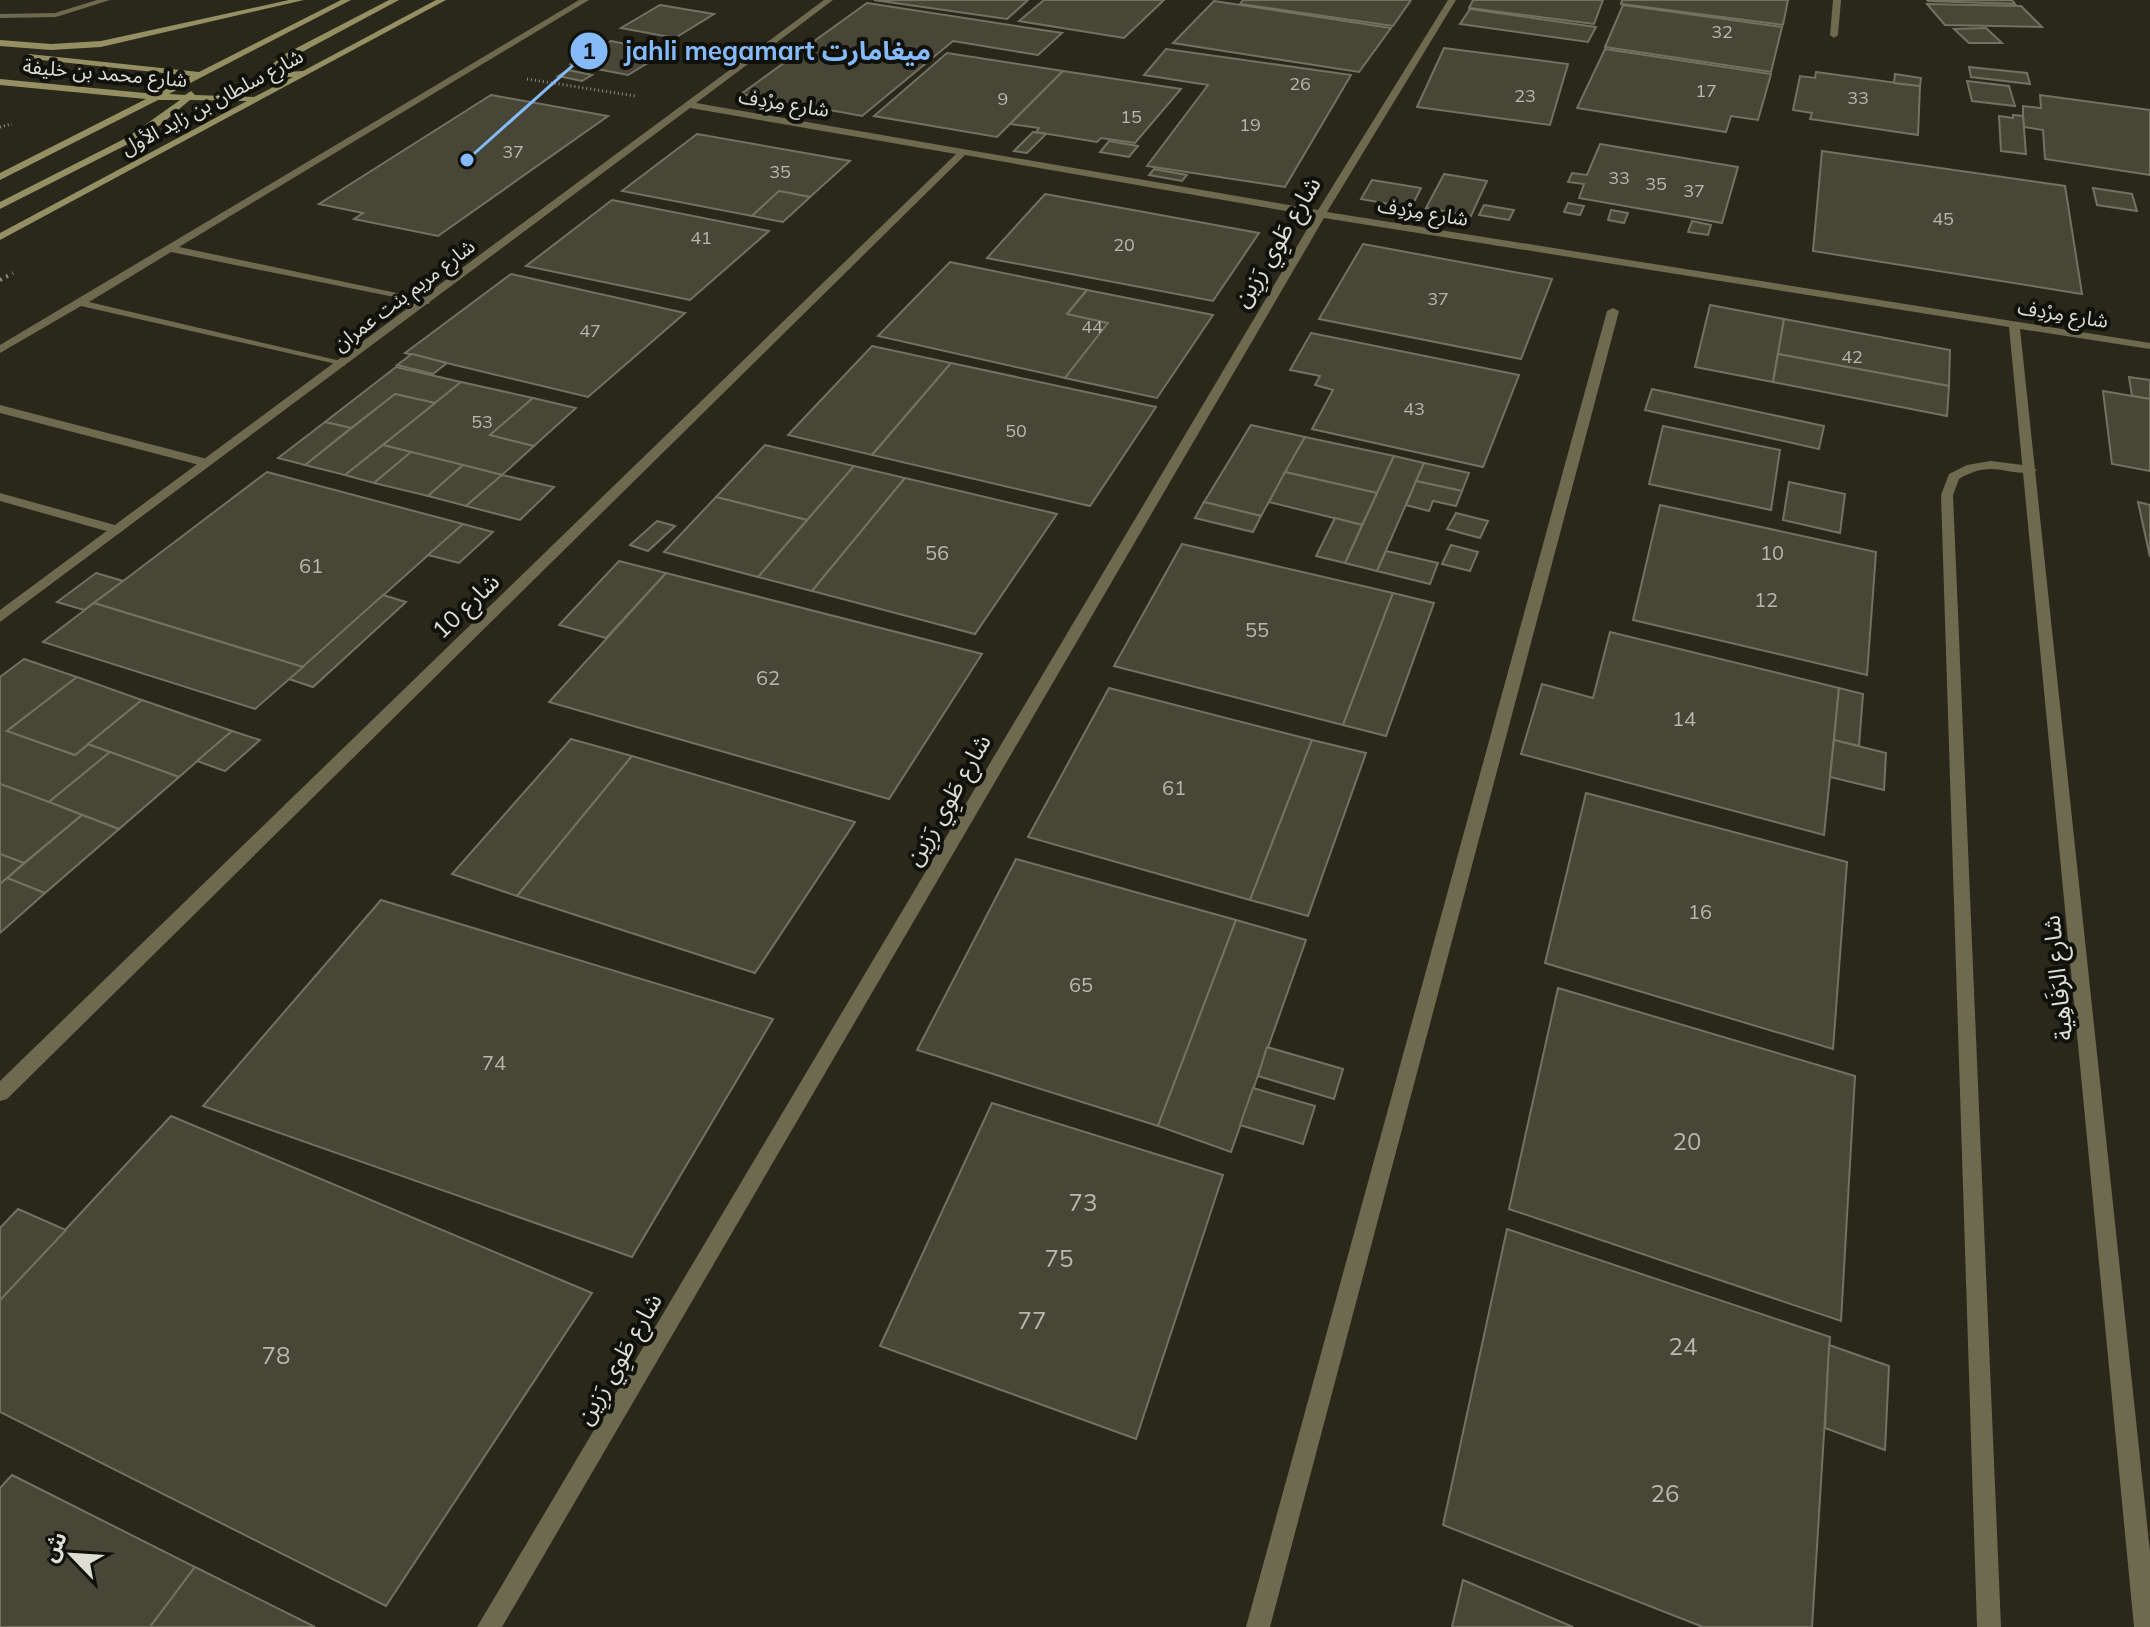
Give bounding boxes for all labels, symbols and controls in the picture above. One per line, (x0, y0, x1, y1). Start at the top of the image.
house number: 32 (1711, 20, 1733, 43)
callout: jahli megamart ميغامارت (569, 26, 947, 76)
text: jahli megamart ميغامارت (623, 34, 931, 67)
text: 1 (582, 35, 596, 65)
street label: شارع سلطان بن زايد الأول (116, 43, 309, 163)
street label: شارع محمد بن خليفة (22, 53, 188, 95)
house number: 26 (1289, 72, 1311, 95)
house number: 17 (1695, 79, 1717, 102)
street label: شارع مِرْدِف (737, 83, 831, 125)
house number: 23 (1514, 84, 1536, 107)
house number: 33 (1847, 86, 1869, 109)
house number: 9 (998, 87, 1008, 110)
house number: 15 (1120, 105, 1142, 128)
house number: 19 (1239, 113, 1261, 136)
house number: 37 (502, 140, 524, 163)
house number: 35 (769, 160, 791, 183)
house number: 33 (1608, 166, 1630, 189)
street label: شارع طَوِي رَزِين (1226, 171, 1331, 315)
house number: 35 (1645, 172, 1667, 195)
house number: 37 (1683, 179, 1705, 202)
street label: شارع مِرْدِف (1376, 192, 1470, 234)
house number: 45 (1932, 207, 1954, 230)
house number: 41 (690, 226, 712, 249)
street label: شارع مريم بنت عمران (328, 233, 481, 359)
house number: 20 (1113, 233, 1135, 256)
house number: 37 (1427, 287, 1449, 310)
street label: شارع مِرْدِف (2016, 294, 2110, 336)
house number: 44 (1081, 315, 1103, 338)
house number: 47 (579, 319, 601, 342)
house number: 42 (1841, 345, 1863, 368)
house number: 43 (1403, 397, 1425, 420)
house number: 53 (471, 410, 493, 433)
house number: 50 (1005, 419, 1027, 442)
house number: 56 (925, 540, 949, 565)
house number: 10 (1760, 540, 1784, 565)
house number: 61 (299, 553, 323, 578)
street label: شارع 10 (425, 566, 507, 647)
house number: 12 (1754, 587, 1778, 612)
house number: 55 (1245, 617, 1269, 642)
house number: 62 (756, 665, 780, 690)
house number: 14 (1672, 706, 1696, 731)
street label: شارع طَوِي رَزِين (897, 728, 1001, 873)
house number: 61 (1162, 775, 1186, 800)
house number: 16 (1688, 899, 1712, 924)
street label: شارع الرَفَاهِية (2036, 914, 2081, 1042)
house number: 65 (1069, 972, 1093, 997)
house number: 74 (482, 1050, 506, 1075)
house number: 20 (1673, 1126, 1701, 1156)
house number: 73 (1069, 1187, 1097, 1217)
house number: 75 (1045, 1243, 1073, 1273)
street label: شارع طَوِي رَزِين (568, 1287, 672, 1432)
house number: 77 (1018, 1305, 1046, 1335)
house number: 24 (1669, 1331, 1697, 1361)
house number: 78 (262, 1340, 290, 1370)
house number: 26 (1651, 1478, 1679, 1508)
north arrow (32, 1515, 112, 1595)
text: ش (35, 1527, 73, 1566)

